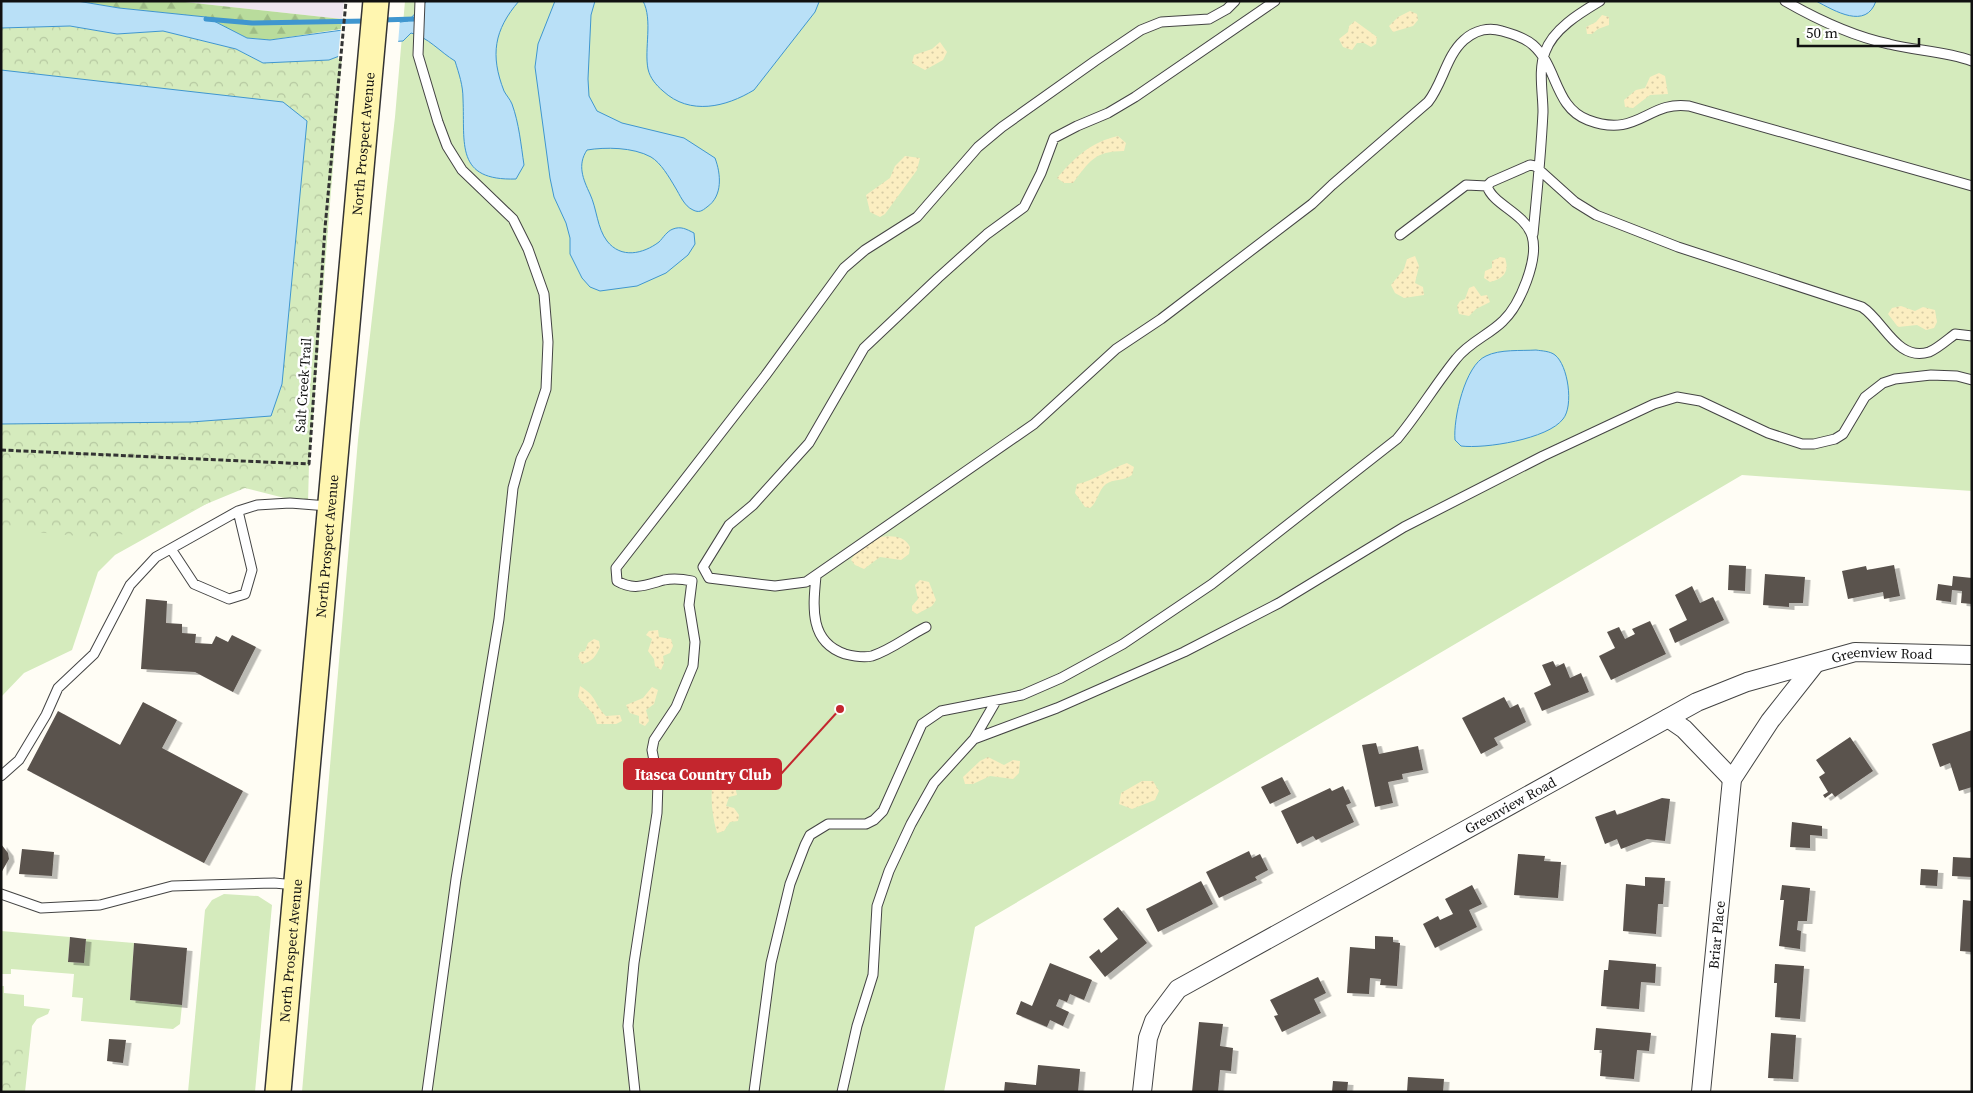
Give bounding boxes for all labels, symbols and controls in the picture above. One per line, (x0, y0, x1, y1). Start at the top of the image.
scale bar (1798, 15, 1919, 47)
text: 50 m (1806, 22, 1838, 43)
street label: North Prospect Avenue (347, 71, 380, 216)
street label: Salt Creek Trail (290, 337, 316, 433)
street label: North Prospect Avenue (311, 474, 343, 619)
street label: Greenview Road (1829, 642, 1933, 668)
callout: Itasca Country Club (624, 759, 781, 789)
text: Itasca Country Club (635, 764, 771, 785)
street label: Greenview Road (1461, 772, 1560, 839)
street label: North Prospect Avenue (274, 878, 307, 1023)
street label: Briar Place (1703, 900, 1730, 970)

